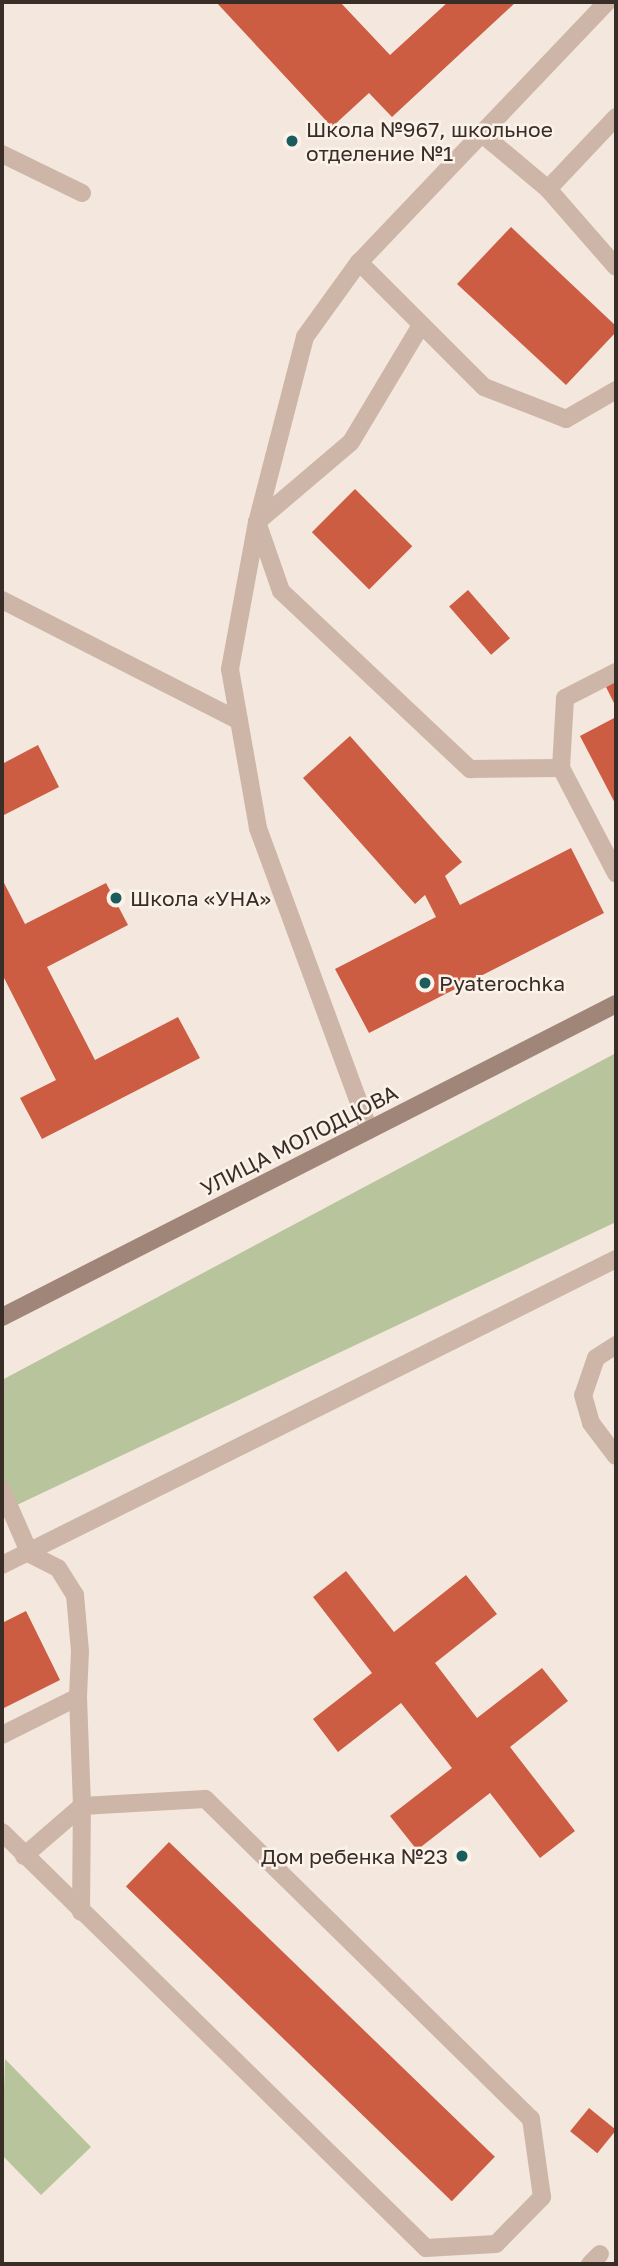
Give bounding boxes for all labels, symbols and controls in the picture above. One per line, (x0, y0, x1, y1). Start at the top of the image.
place label: Школа №967, школьное отделение №1 (306, 116, 553, 166)
marker: Школа №967, школьное отделение №1 (284, 133, 300, 149)
place label: Школа «УНА» (130, 885, 271, 911)
marker: Школа «УНА» (108, 890, 124, 906)
place label: Pyaterochka (439, 970, 565, 996)
marker: Pyaterochka (417, 975, 433, 991)
street label: УЛИЦА МОЛОДЦОВА (196, 1079, 402, 1201)
place label: Дом ребенка №23 (261, 1843, 448, 1869)
marker: Дом ребенка №23 (454, 1848, 470, 1864)

